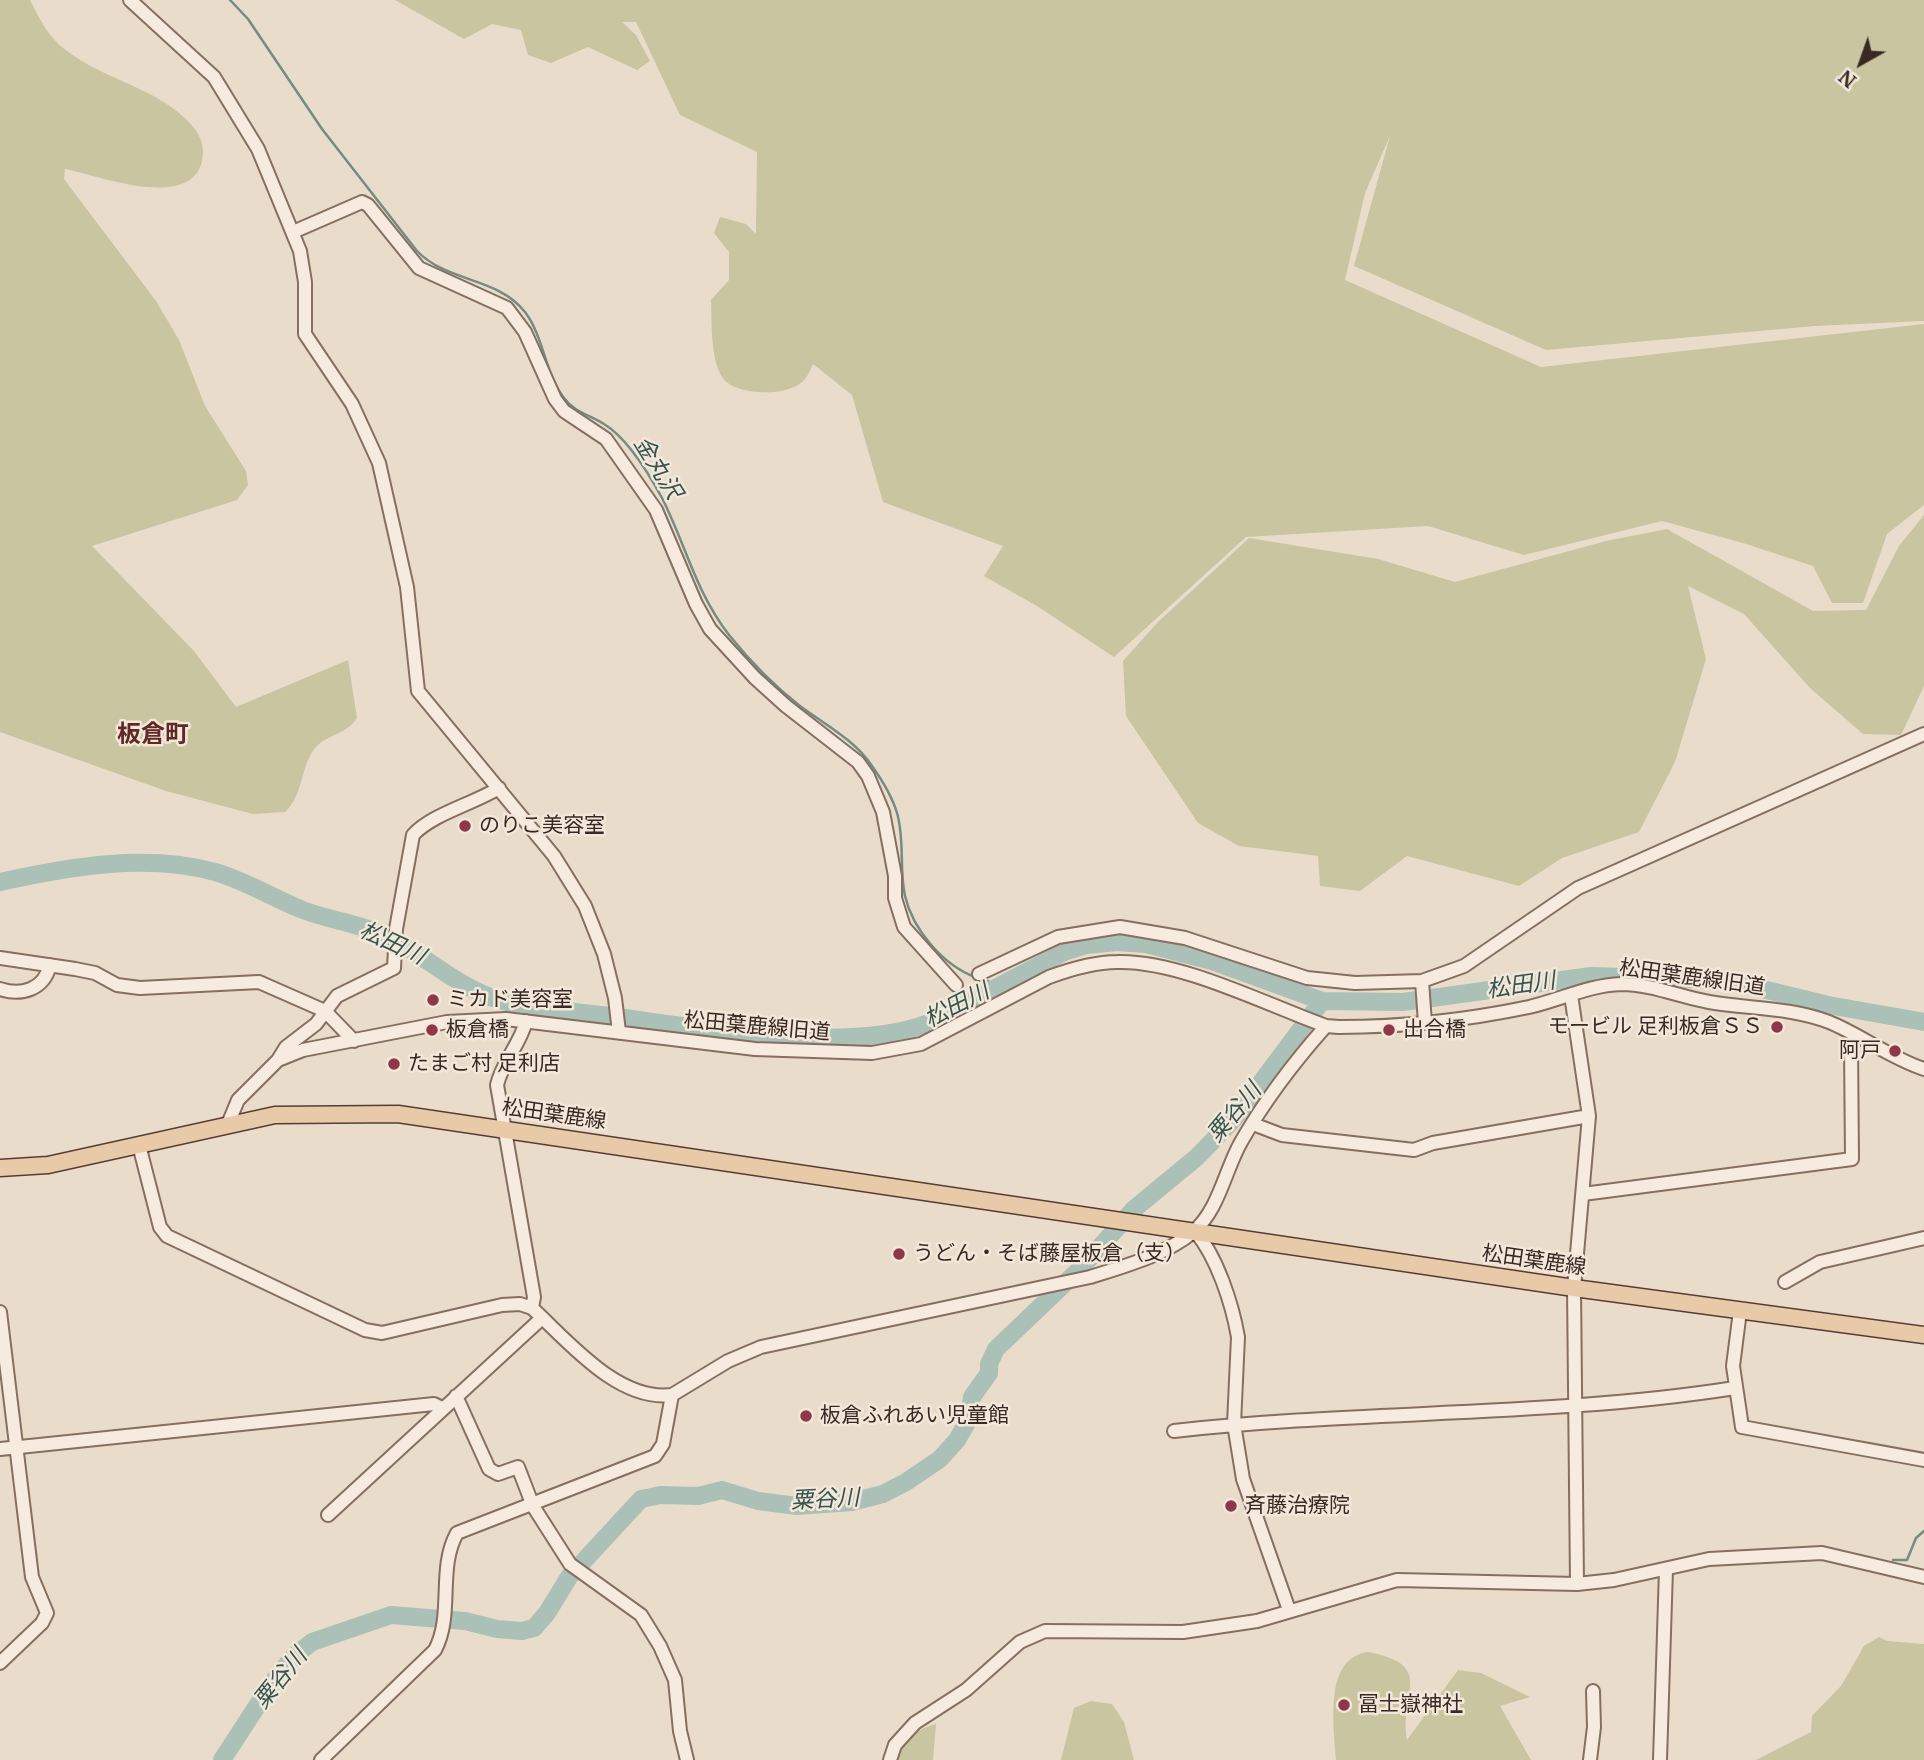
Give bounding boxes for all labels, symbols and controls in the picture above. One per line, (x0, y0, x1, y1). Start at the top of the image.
north arrow (1826, 28, 1896, 98)
text: N (1834, 65, 1861, 93)
water label: 金丸沢 (627, 431, 687, 505)
district label: 板倉町 (117, 721, 189, 749)
place label: のりこ美容室 (479, 813, 605, 839)
marker: のりこ美容室 (457, 818, 473, 834)
water label: 松田川 (355, 917, 429, 971)
street label: 松田葉鹿線旧道 (1617, 955, 1767, 1001)
water label: 松田川 (1485, 968, 1557, 1004)
water label: 松田川 (920, 978, 994, 1034)
place label: ミカド美容室 (447, 987, 573, 1013)
marker: ミカド美容室 (425, 992, 441, 1008)
street label: 松田葉鹿線旧道 (683, 1008, 831, 1046)
place label: モービル 足利板倉ＳＳ (1548, 1014, 1763, 1040)
place label: 板倉橋 (446, 1017, 509, 1043)
place label: 出合橋 (1403, 1017, 1466, 1043)
marker: モービル 足利板倉ＳＳ (1769, 1019, 1785, 1035)
marker: 板倉橋 (424, 1022, 440, 1038)
marker: 出合橋 (1381, 1022, 1397, 1038)
place label: 阿戸 (1839, 1038, 1881, 1064)
marker: 阿戸 (1887, 1043, 1903, 1059)
place label: たまご村 足利店 (408, 1051, 560, 1077)
marker: たまご村 足利店 (386, 1056, 402, 1072)
water label: 粟谷川 (1202, 1078, 1268, 1148)
street label: 松田葉鹿線 (500, 1095, 608, 1135)
place label: うどん・そば藤屋板倉（支） (913, 1241, 1186, 1267)
street label: 松田葉鹿線 (1480, 1241, 1588, 1281)
marker: うどん・そば藤屋板倉（支） (891, 1246, 907, 1262)
place label: 板倉ふれあい児童館 (820, 1403, 1009, 1429)
marker: 板倉ふれあい児童館 (798, 1408, 814, 1424)
water label: 粟谷川 (790, 1484, 860, 1516)
place label: 斉藤治療院 (1245, 1493, 1350, 1519)
marker: 斉藤治療院 (1223, 1498, 1239, 1514)
water label: 粟谷川 (249, 1644, 313, 1714)
place label: 冨士嶽神社 (1358, 1692, 1463, 1718)
marker: 冨士嶽神社 (1336, 1697, 1352, 1713)

